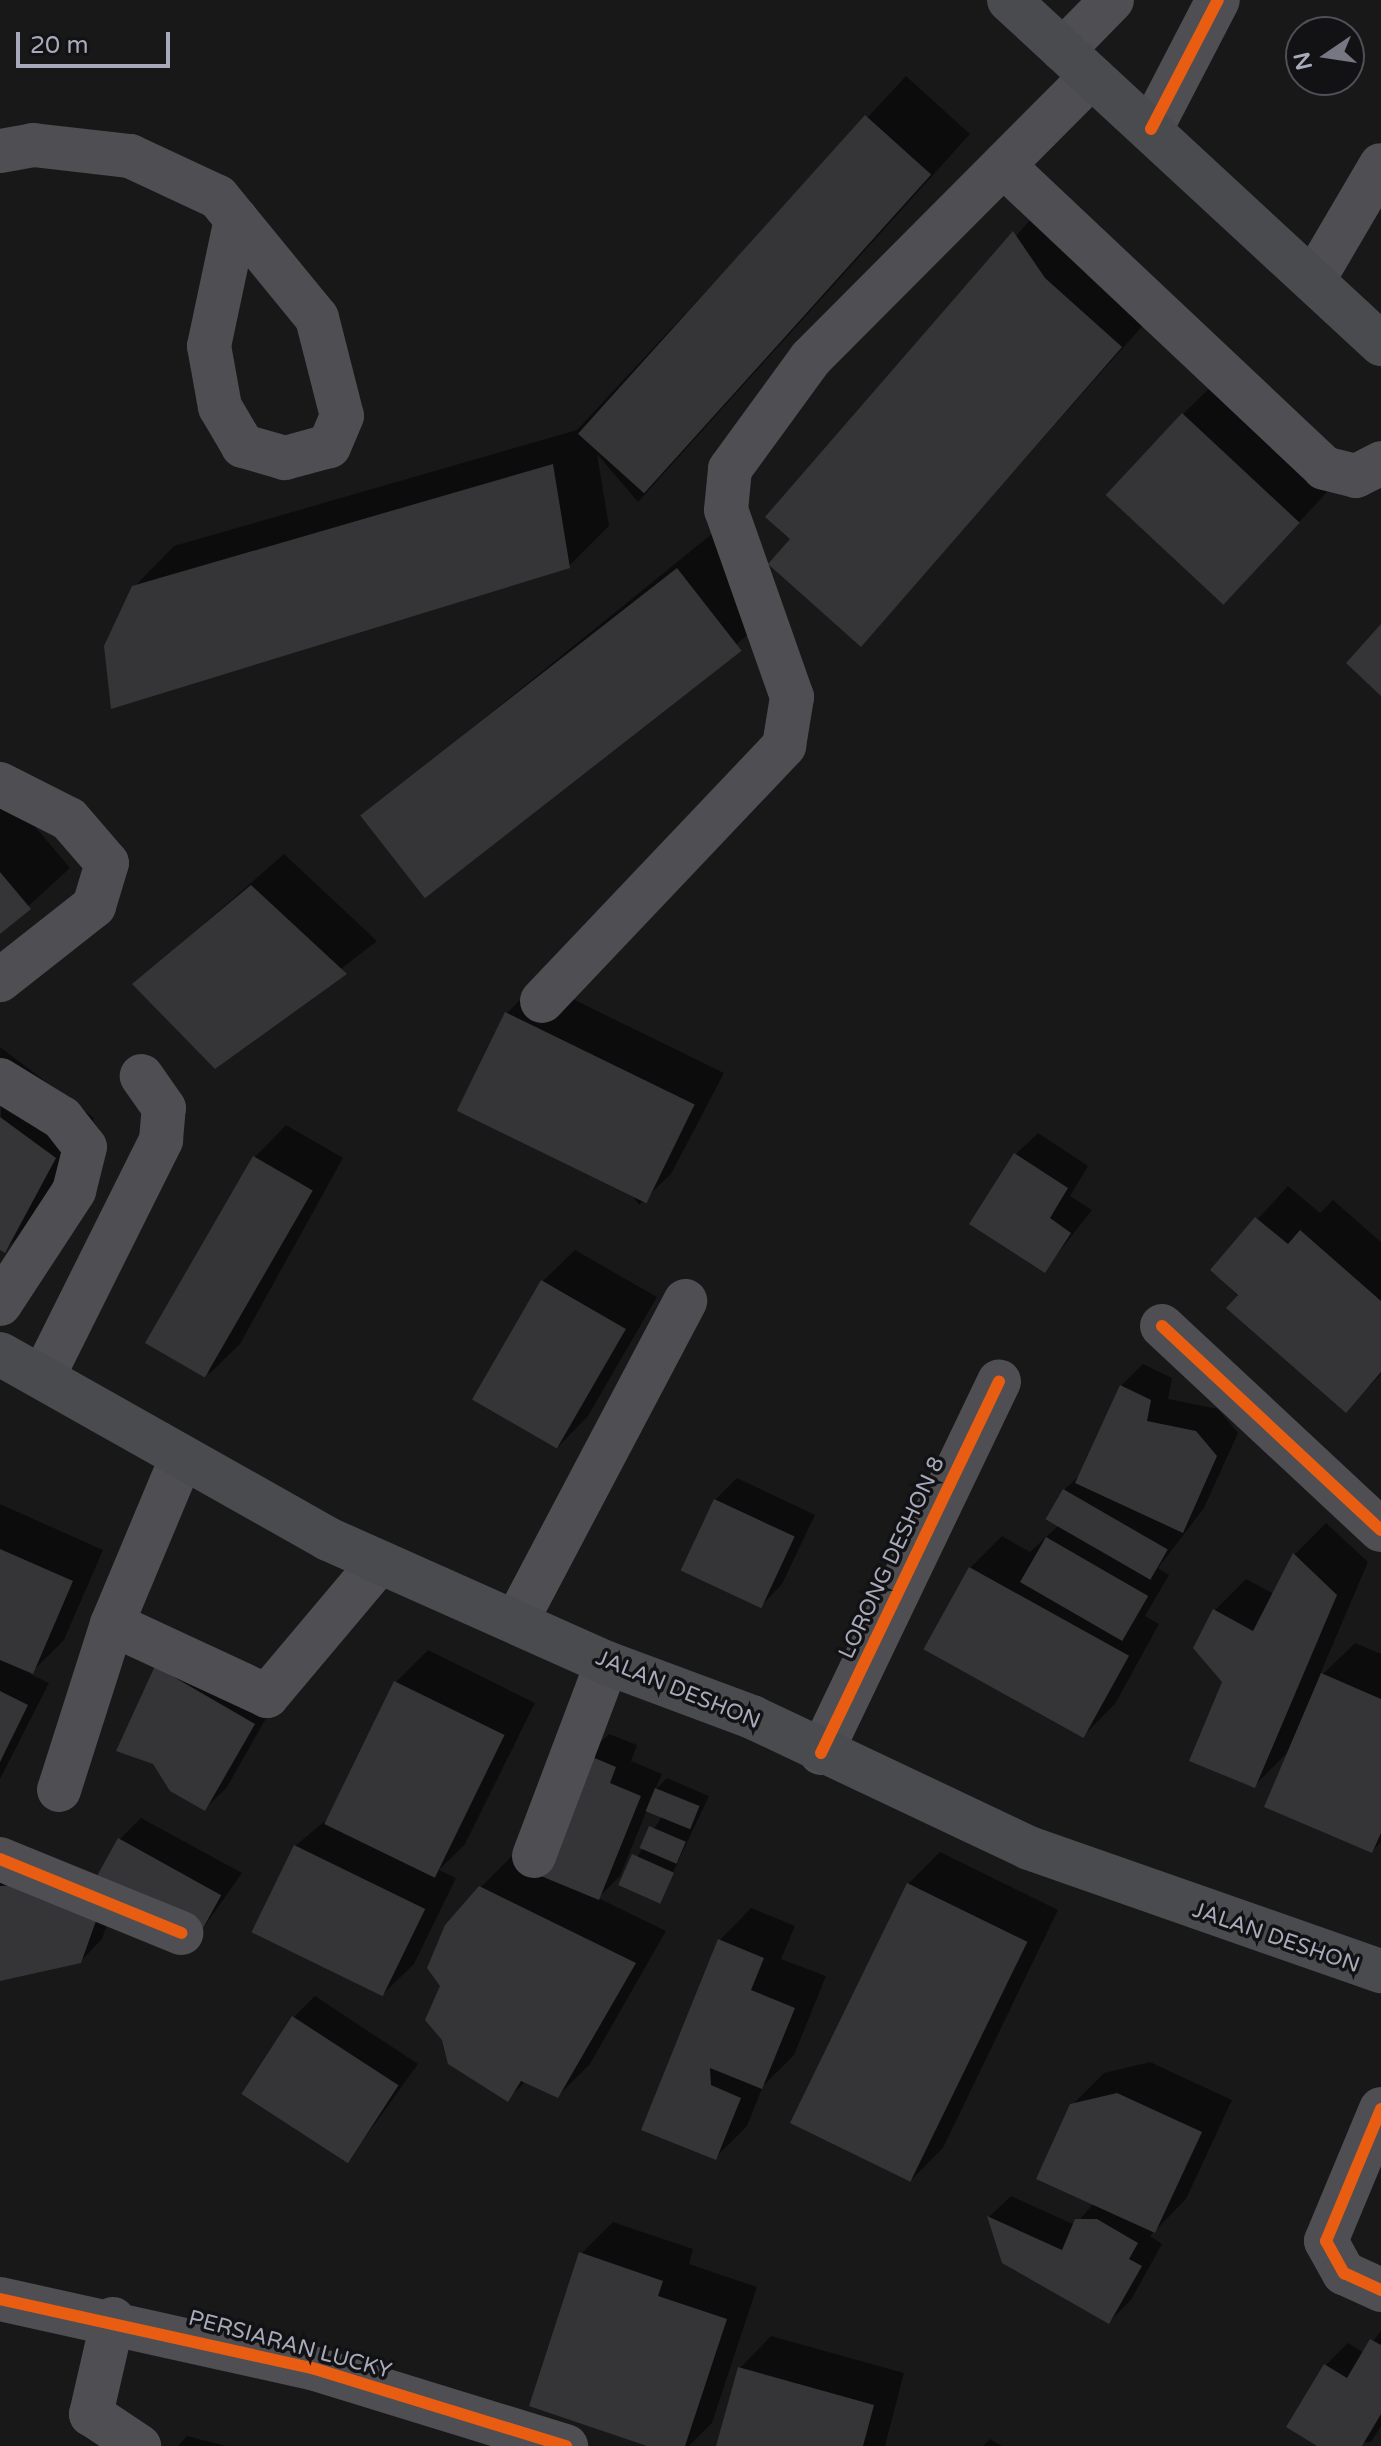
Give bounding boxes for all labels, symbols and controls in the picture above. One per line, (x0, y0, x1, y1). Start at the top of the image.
scale bar (20, 16, 174, 66)
north arrow (1285, 16, 1365, 96)
text: 20 m (30, 31, 88, 60)
text: N (1289, 49, 1318, 72)
street label: LORONG DESHON 8 (834, 1453, 950, 1663)
street label: JALAN DESHON (592, 1645, 764, 1735)
street label: JALAN DESHON (1189, 1897, 1363, 1979)
street label: PERSIARAN LUCKY (186, 2305, 394, 2385)

